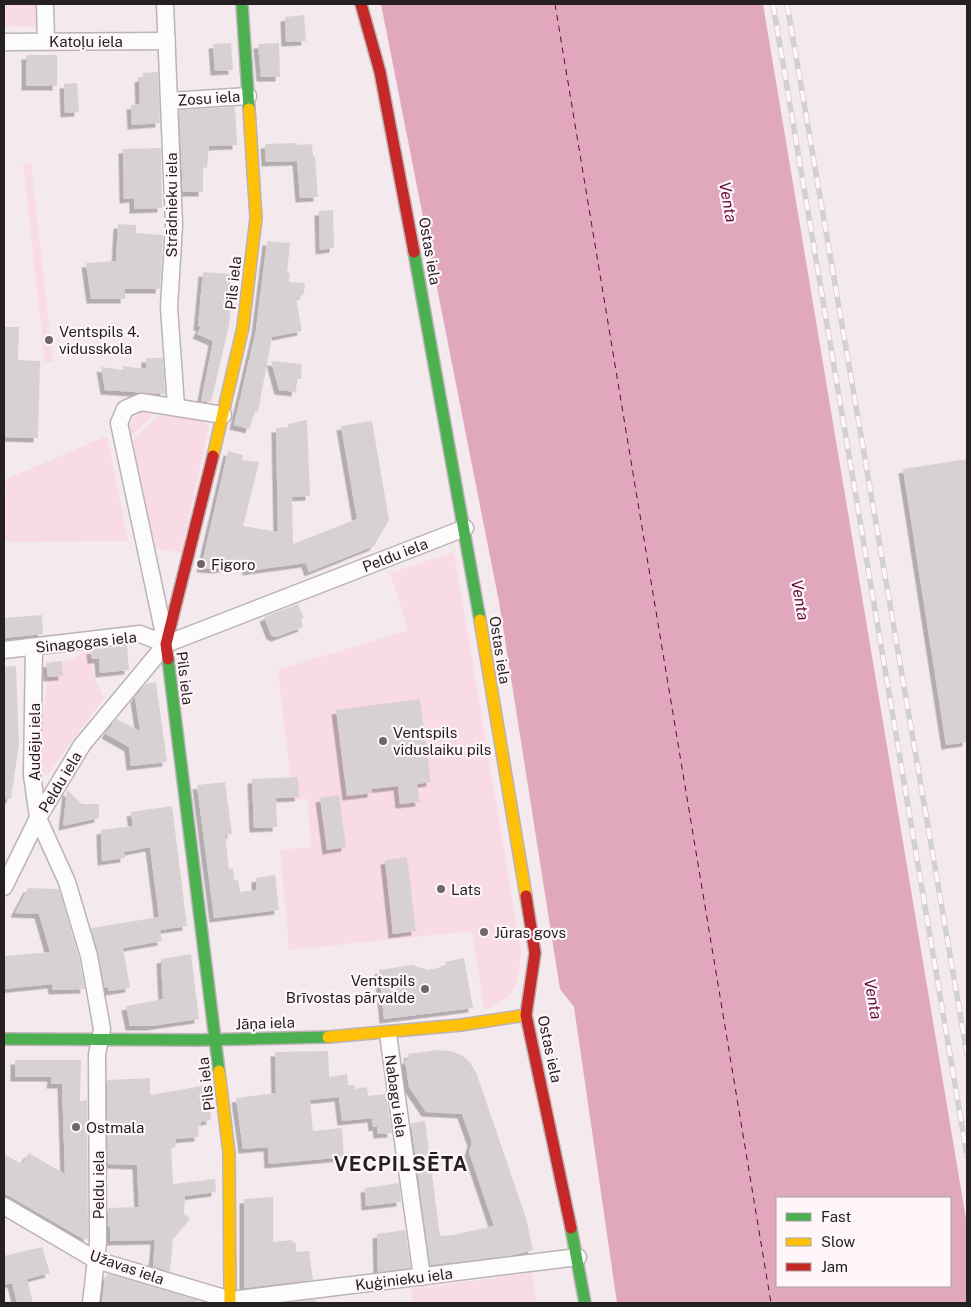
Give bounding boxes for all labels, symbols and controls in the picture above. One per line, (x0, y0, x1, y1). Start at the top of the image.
street label: Katoļu iela (49, 33, 123, 50)
street label: Zosu iela (177, 87, 241, 109)
street label: Strādnieku iela (163, 153, 180, 257)
water label: Venta (715, 180, 741, 224)
street label: Ostas iela (416, 216, 444, 286)
street label: Pils iela (222, 255, 244, 311)
place label: Ventspils 4. vidusskola (59, 323, 140, 357)
marker: Ventspils 4. vidusskola (43, 334, 55, 346)
street label: Peldu iela (360, 535, 430, 575)
place label: Figoro (211, 556, 255, 573)
marker: Figoro (195, 558, 207, 570)
water label: Venta (787, 578, 813, 622)
street label: Ostas iela (486, 615, 514, 685)
street label: Sinagogas iela (34, 628, 138, 656)
street label: Pils iela (173, 650, 197, 706)
street label: Audēju iela (26, 703, 43, 781)
place label: Ventspils viduslaiku pils (393, 724, 491, 758)
marker: Ventspils viduslaiku pils (377, 735, 389, 747)
street label: Peldu iela (35, 748, 85, 816)
place label: Lats (451, 881, 481, 898)
marker: Lats (435, 883, 447, 895)
place label: Jūras govs (494, 924, 566, 941)
marker: Jūras govs (478, 926, 490, 938)
place label: Ventspils Brīvostas pārvalde (286, 972, 415, 1006)
water label: Venta (860, 977, 886, 1021)
marker: Ventspils Brīvostas pārvalde (419, 983, 431, 995)
street label: Jāņa iela (235, 1013, 295, 1033)
street label: Ostas iela (535, 1014, 565, 1084)
street label: Nabagu iela (382, 1054, 410, 1138)
street label: Pils iela (194, 1056, 218, 1112)
place label: Ostmala (86, 1119, 144, 1136)
marker: Ostmala (70, 1121, 82, 1133)
street label: Peldu iela (90, 1151, 107, 1219)
district label: VECPILSĒTA (334, 1152, 468, 1176)
legend (776, 1197, 951, 1287)
text: Fast (821, 1208, 851, 1225)
text: Slow (821, 1233, 856, 1250)
street label: Užavas iela (88, 1246, 166, 1288)
text: Jam (821, 1258, 848, 1275)
street label: Kuģinieku iela (354, 1265, 454, 1293)

